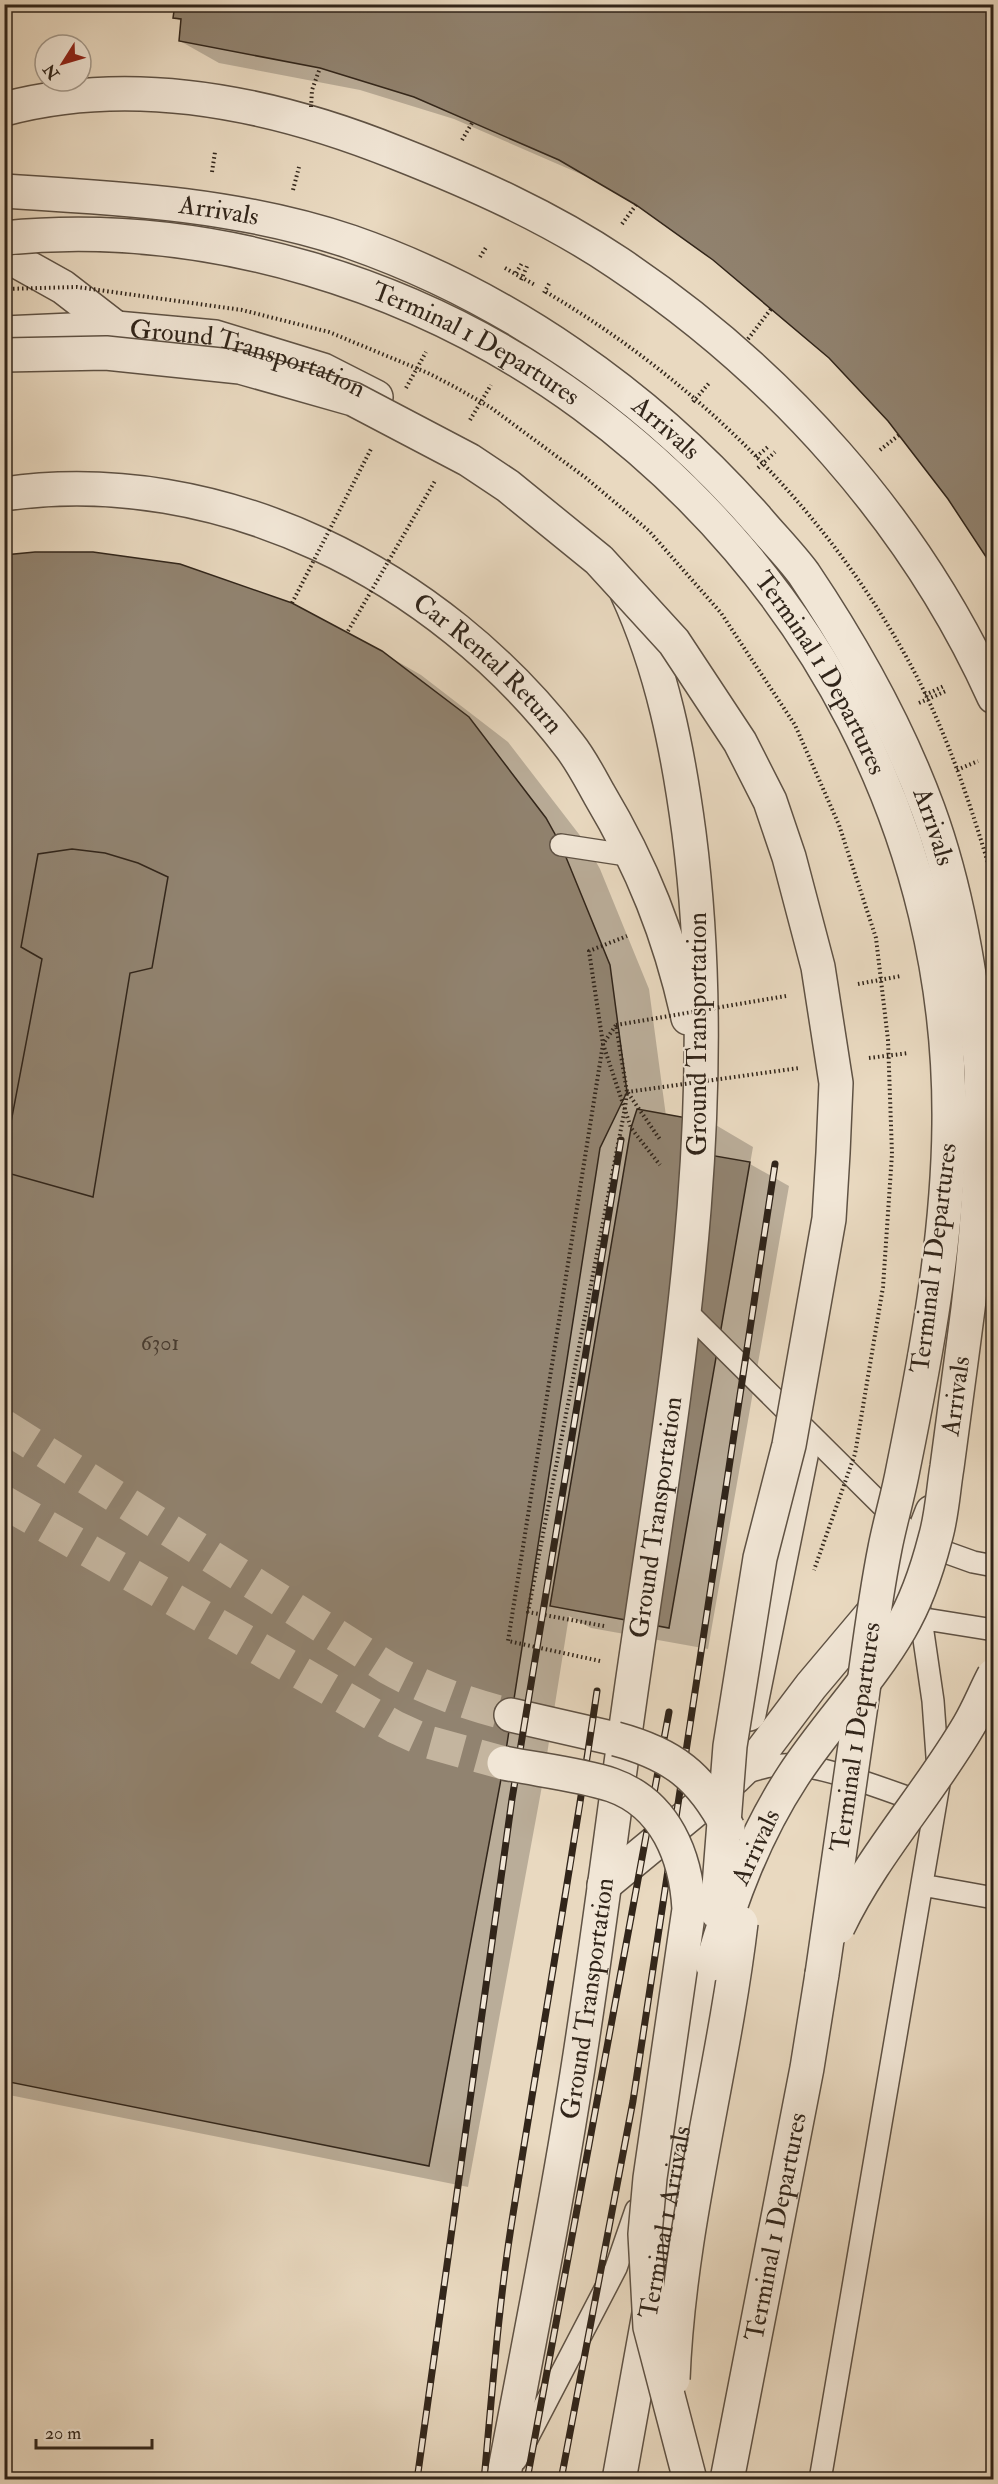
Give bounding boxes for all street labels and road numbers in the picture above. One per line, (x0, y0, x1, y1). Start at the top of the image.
street label: Arrivals (176, 189, 262, 233)
street label: Terminal 1 Departures (367, 275, 586, 413)
street label: Ground Transportation (128, 313, 371, 405)
street label: Arrivals (625, 389, 707, 467)
street label: Terminal 1 Departures (747, 565, 893, 780)
street label: Car Rental Return (407, 587, 570, 741)
street label: Arrivals (905, 782, 961, 869)
street label: Ground Transportation (682, 912, 715, 1156)
street label: Terminal 1 Departures (904, 1141, 965, 1375)
street label: Arrivals (934, 1354, 977, 1439)
street label: Ground Transportation (623, 1394, 690, 1640)
street label: Terminal 1 Departures (824, 1620, 889, 1854)
street label: Arrivals (724, 1804, 787, 1891)
street label: Ground Transportation (554, 1876, 621, 2122)
street label: Terminal 1 Departures (738, 2110, 814, 2343)
street label: Terminal 1 Arrivals (632, 2123, 699, 2321)

